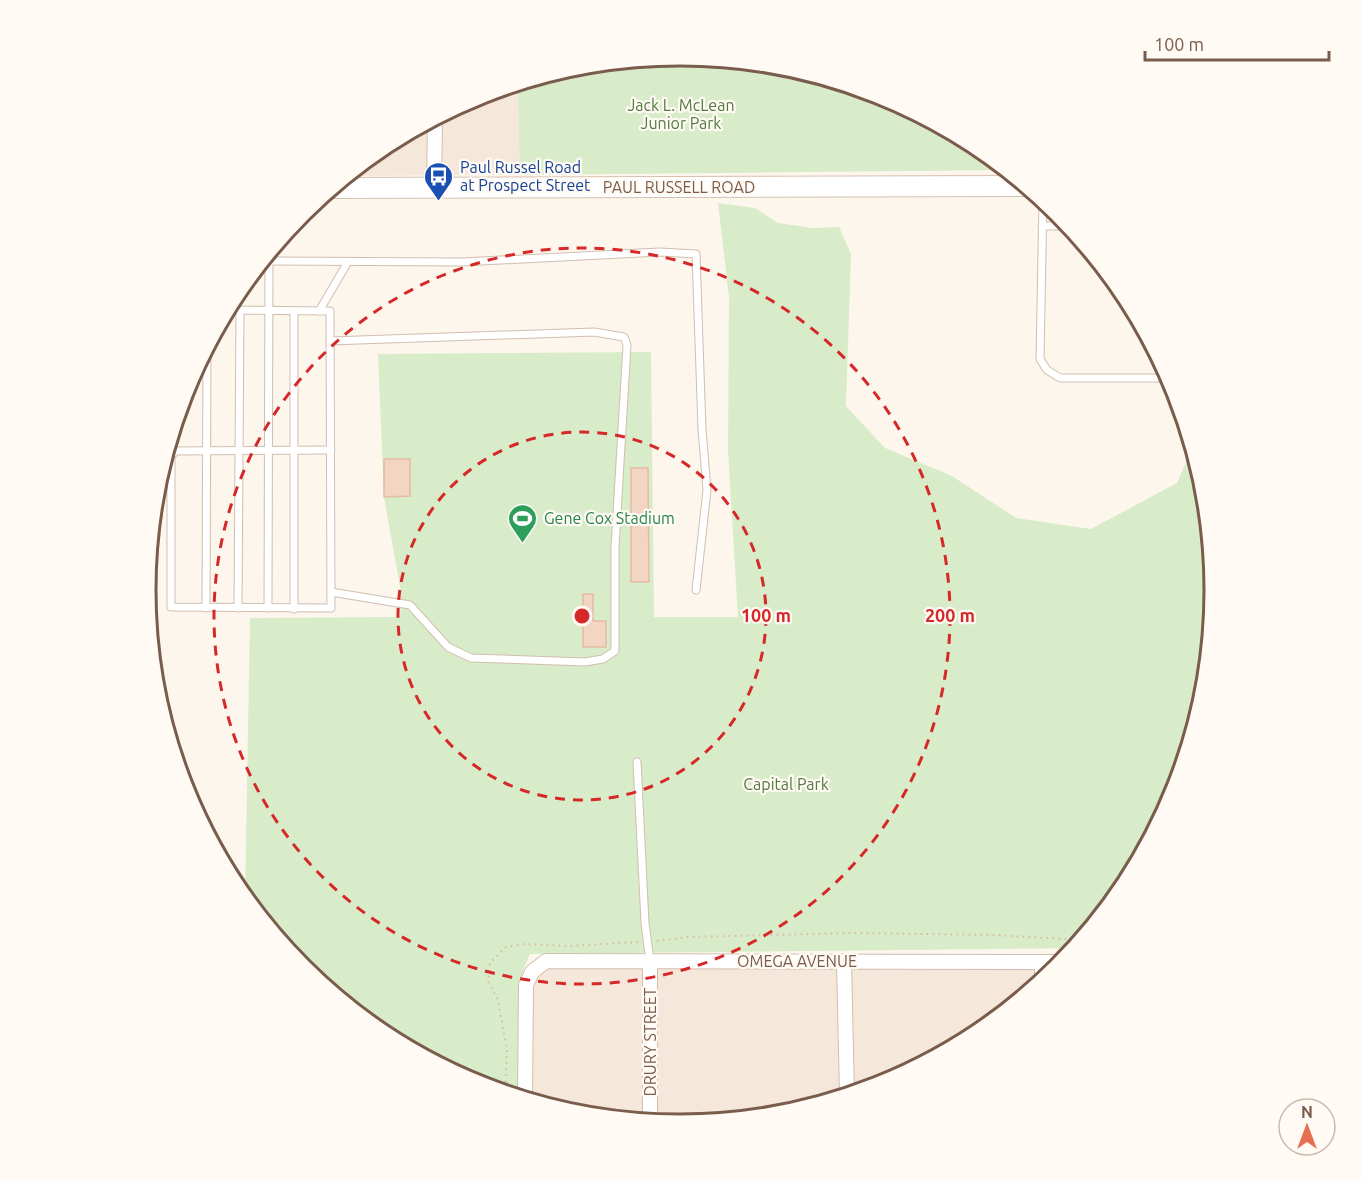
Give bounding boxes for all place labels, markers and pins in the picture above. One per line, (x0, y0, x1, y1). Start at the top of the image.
place label: Paul Russel Road at Prospect Street (460, 158, 591, 194)
bus stop icon: Paul Russel Road at Prospect Street (423, 160, 455, 202)
sports icon: Gene Cox Stadium (507, 502, 539, 544)
place label: Gene Cox Stadium (544, 509, 675, 527)
centre of rings (572, 606, 592, 626)

